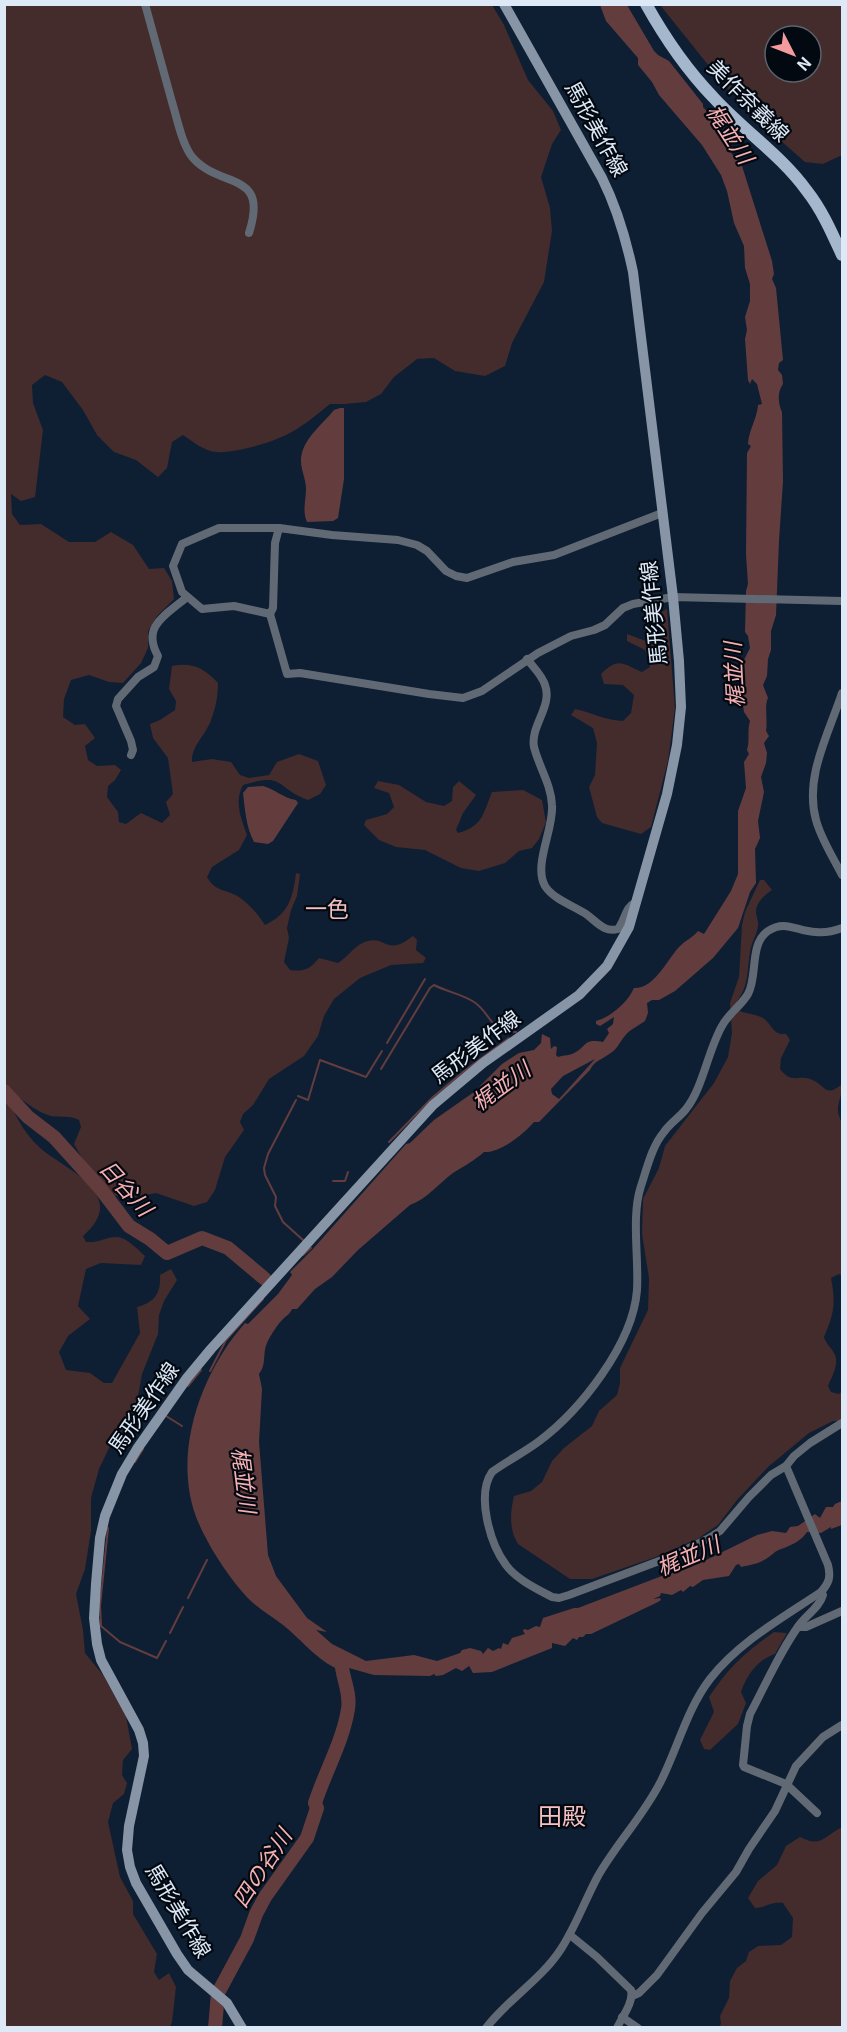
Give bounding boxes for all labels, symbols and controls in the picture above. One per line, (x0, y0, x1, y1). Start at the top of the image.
north arrow (763, 24, 823, 84)
street label: 美作奈義線 (702, 52, 797, 147)
text: N (792, 52, 818, 77)
street label: 馬形美作線 (559, 75, 636, 181)
water label: 梶並川 (700, 97, 764, 171)
street label: 馬形美作線 (632, 559, 672, 667)
water label: 梶並川 (714, 639, 750, 709)
district label: 一色 (305, 891, 349, 923)
street label: 馬形美作線 (424, 1002, 526, 1089)
water label: 梶並川 (464, 1051, 538, 1117)
water label: 日谷川 (94, 1151, 163, 1223)
street label: 馬形美作線 (100, 1355, 185, 1458)
water label: 梶並川 (226, 1445, 266, 1516)
water label: 梶並川 (651, 1526, 726, 1582)
district label: 田殿 (538, 1797, 586, 1832)
water label: 四の谷川 (223, 1820, 299, 1913)
street label: 馬形美作線 (140, 1857, 220, 1963)

